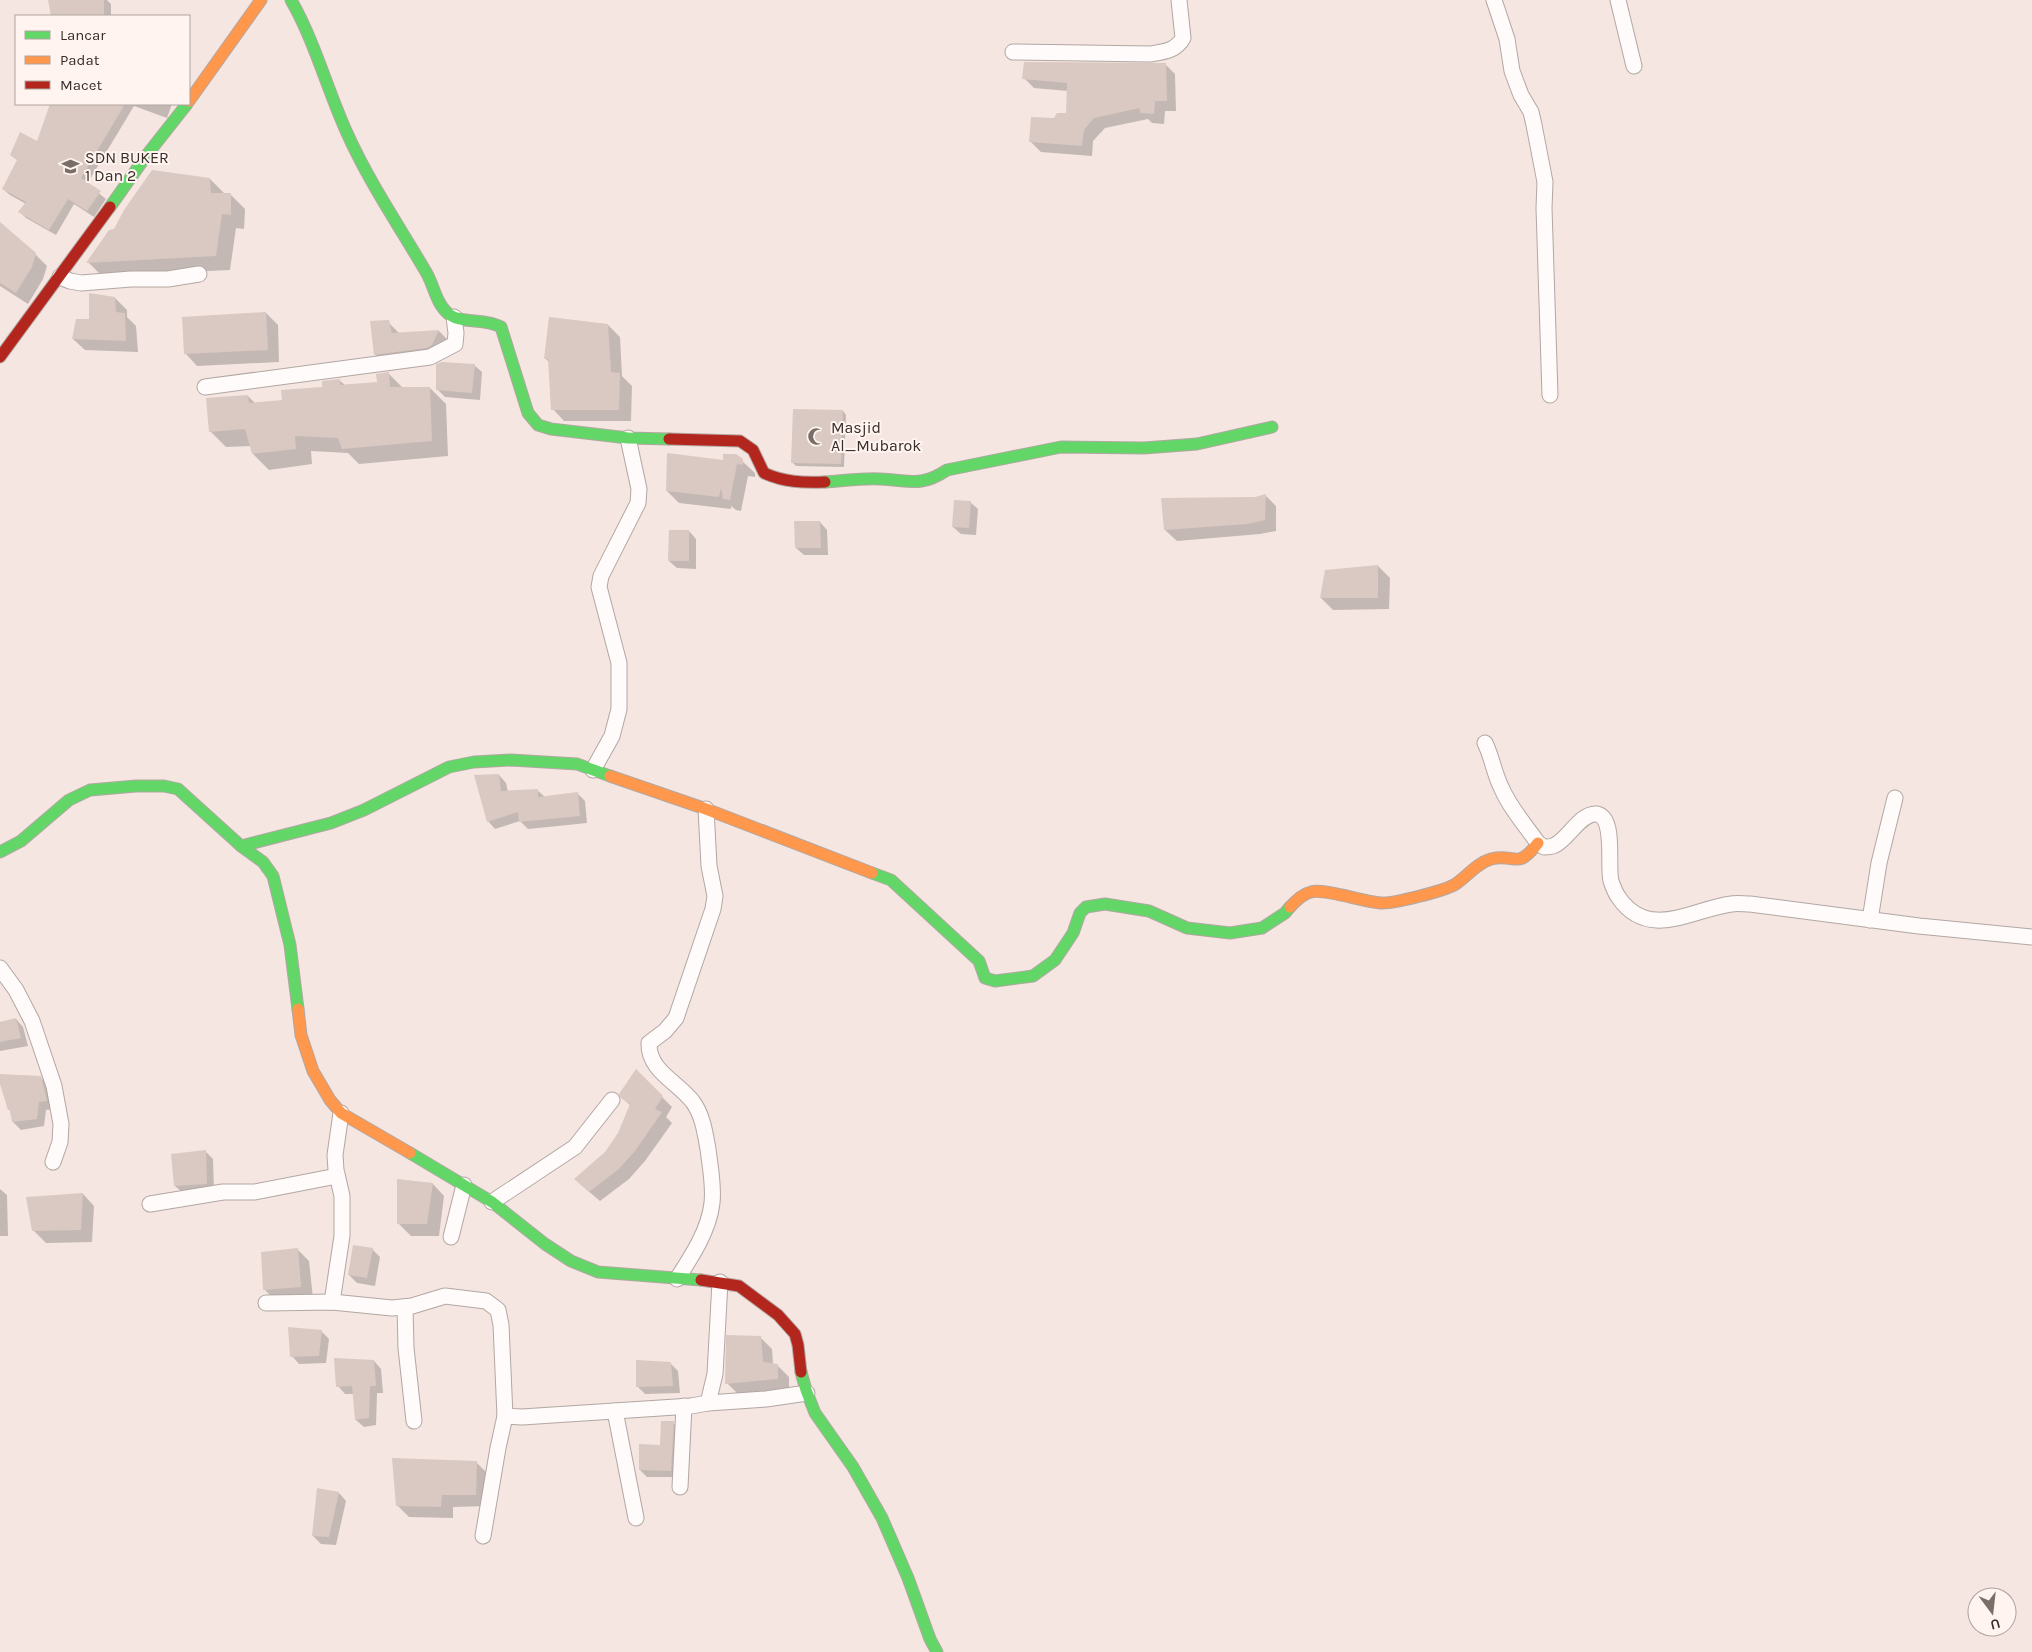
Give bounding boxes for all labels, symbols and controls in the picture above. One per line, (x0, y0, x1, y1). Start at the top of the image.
legend (15, 15, 190, 105)
text: Lancar (60, 26, 106, 44)
text: Padat (60, 51, 100, 69)
text: Macet (60, 76, 102, 94)
place label: SDN BUKER 1 Dan 2 (85, 148, 169, 185)
school or university icon: SDN BUKER 1 Dan 2 (61, 156, 81, 176)
place label: Masjid Al_Mubarok (831, 418, 921, 455)
mosque icon: Masjid Al_Mubarok (807, 426, 827, 446)
north arrow (1967, 1587, 2017, 1637)
text: U (1988, 1615, 2002, 1634)

